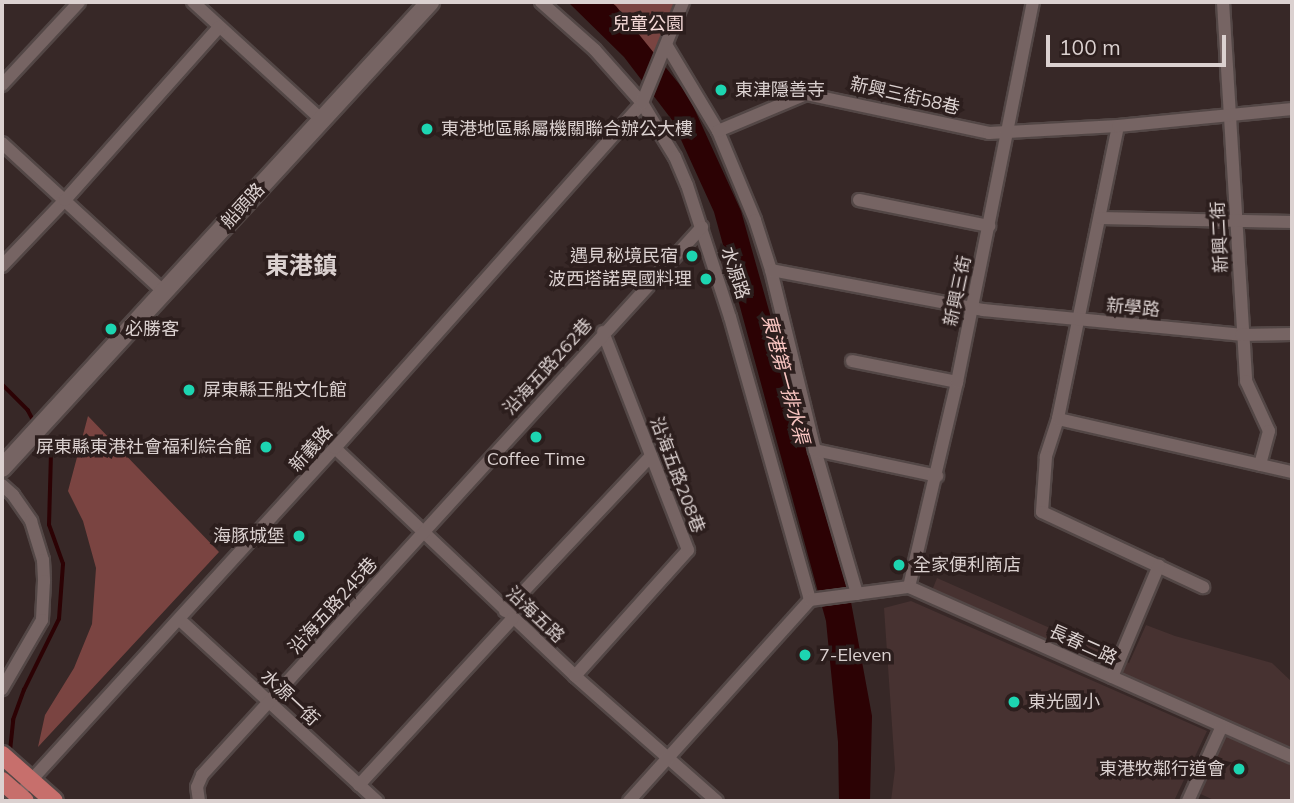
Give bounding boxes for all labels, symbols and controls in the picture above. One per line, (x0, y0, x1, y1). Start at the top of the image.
park label: 兒童公園 (612, 13, 684, 35)
scale bar (1049, 21, 1229, 65)
text: 100 m (1059, 34, 1121, 60)
street label: 新興三街58巷 (848, 73, 962, 119)
place label: 東津隱善寺 (735, 79, 825, 101)
marker: 東津隱善寺 (713, 82, 729, 98)
place label: 東港地區縣屬機關聯合辦公大樓 (441, 118, 693, 140)
marker: 東港地區縣屬機關聯合辦公大樓 (419, 121, 435, 137)
street label: 船頭路 (217, 179, 269, 233)
street label: 新興二街 (1207, 200, 1233, 274)
street label: 水源路 (716, 244, 754, 302)
place label: 遇見秘境民宿 (570, 245, 678, 267)
marker: 遇見秘境民宿 (684, 248, 700, 264)
district label: 東港鎮 (265, 252, 337, 280)
street label: 新興三街 (940, 254, 976, 328)
place label: 波西塔諾異國料理 (548, 268, 692, 290)
marker: 波西塔諾異國料理 (698, 271, 714, 287)
street label: 新學路 (1105, 295, 1161, 321)
water label: 東港第一排水渠 (757, 312, 813, 446)
street label: 沿海五路262巷 (499, 314, 597, 420)
place label: 必勝客 (125, 318, 179, 340)
marker: 必勝客 (103, 321, 119, 337)
place label: 屏東縣王船文化館 (203, 379, 347, 401)
marker: 屏東縣王船文化館 (181, 382, 197, 398)
street label: 沿海五路208巷 (645, 414, 709, 536)
street label: 新義路 (285, 422, 337, 476)
marker: Coffee Time (528, 429, 544, 445)
place label: 屏東縣東港社會福利綜合館 (36, 436, 252, 458)
marker: 屏東縣東港社會福利綜合館 (258, 439, 274, 455)
place label: Coffee Time (487, 448, 585, 470)
place label: 海豚城堡 (213, 525, 285, 547)
marker: 海豚城堡 (291, 528, 307, 544)
street label: 沿海五路245巷 (284, 553, 382, 659)
place label: 全家便利商店 (913, 554, 1021, 576)
marker: 全家便利商店 (891, 557, 907, 573)
street label: 沿海五路 (501, 583, 569, 647)
street label: 長春二路 (1046, 620, 1120, 670)
place label: 7-Eleven (819, 644, 892, 666)
marker: 7-Eleven (797, 647, 813, 663)
street label: 水源一街 (256, 666, 324, 730)
place label: 東光國小 (1028, 691, 1100, 713)
marker: 東光國小 (1006, 694, 1022, 710)
place label: 東港牧鄰行道會 (1099, 758, 1225, 780)
marker: 東港牧鄰行道會 (1231, 761, 1247, 777)

